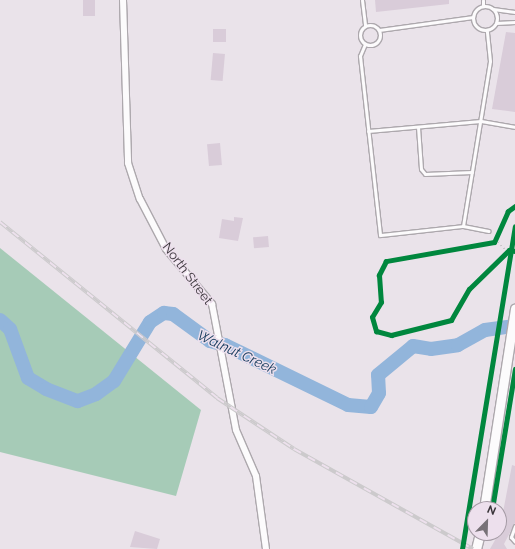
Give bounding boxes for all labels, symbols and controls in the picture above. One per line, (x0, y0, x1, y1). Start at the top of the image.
street label: North Street (159, 240, 215, 308)
water label: Walnut Creek (195, 326, 279, 378)
north arrow (467, 501, 507, 541)
text: N (485, 503, 498, 518)

